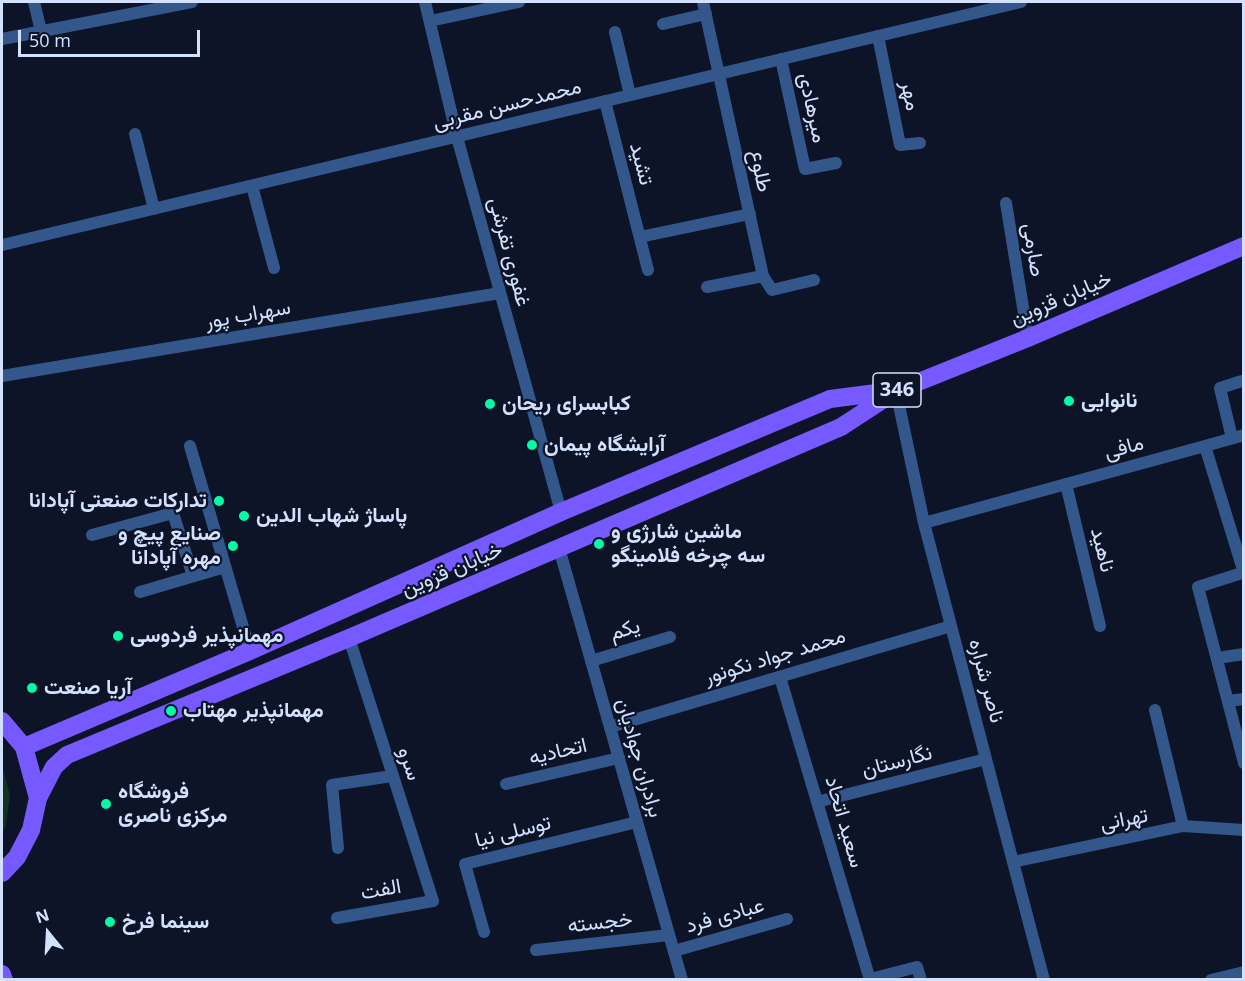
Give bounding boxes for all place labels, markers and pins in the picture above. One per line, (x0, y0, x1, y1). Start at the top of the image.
place label: نانوایی (1081, 388, 1138, 414)
place label: کبابسرای ریحان (502, 391, 631, 417)
marker: نانوایی (1062, 394, 1076, 408)
marker: کبابسرای ریحان (483, 397, 497, 411)
place label: آرایشگاه پیمان (544, 432, 665, 458)
marker: آرایشگاه پیمان (525, 438, 539, 452)
place label: تدارکات صنعتی آپادانا (29, 488, 207, 514)
marker: تدارکات صنعتی آپادانا (212, 494, 226, 508)
place label: پاساژ شهاب الدین (256, 503, 407, 529)
marker: پاساژ شهاب الدین (237, 509, 251, 523)
place label: ماشین شارژی و سه چرخه فلامینگو (611, 519, 765, 569)
place label: صنایع پیچ و مهره آپادانا (118, 521, 221, 571)
marker: ماشین شارژی و سه چرخه فلامینگو (592, 537, 606, 551)
marker: صنایع پیچ و مهره آپادانا (226, 539, 240, 553)
place label: مهمانپذیر فردوسی (130, 623, 283, 649)
marker: مهمانپذیر فردوسی (111, 629, 125, 643)
place label: آریا صنعت (44, 675, 132, 701)
marker: آریا صنعت (25, 681, 39, 695)
place label: مهمانپذیر مهتاب (183, 698, 324, 724)
marker: مهمانپذیر مهتاب (164, 704, 178, 718)
place label: فروشگاه مرکزی ناصری (118, 779, 227, 829)
marker: فروشگاه مرکزی ناصری (99, 797, 113, 811)
place label: سینما فرخ (122, 909, 209, 935)
marker: سینما فرخ (103, 915, 117, 929)

